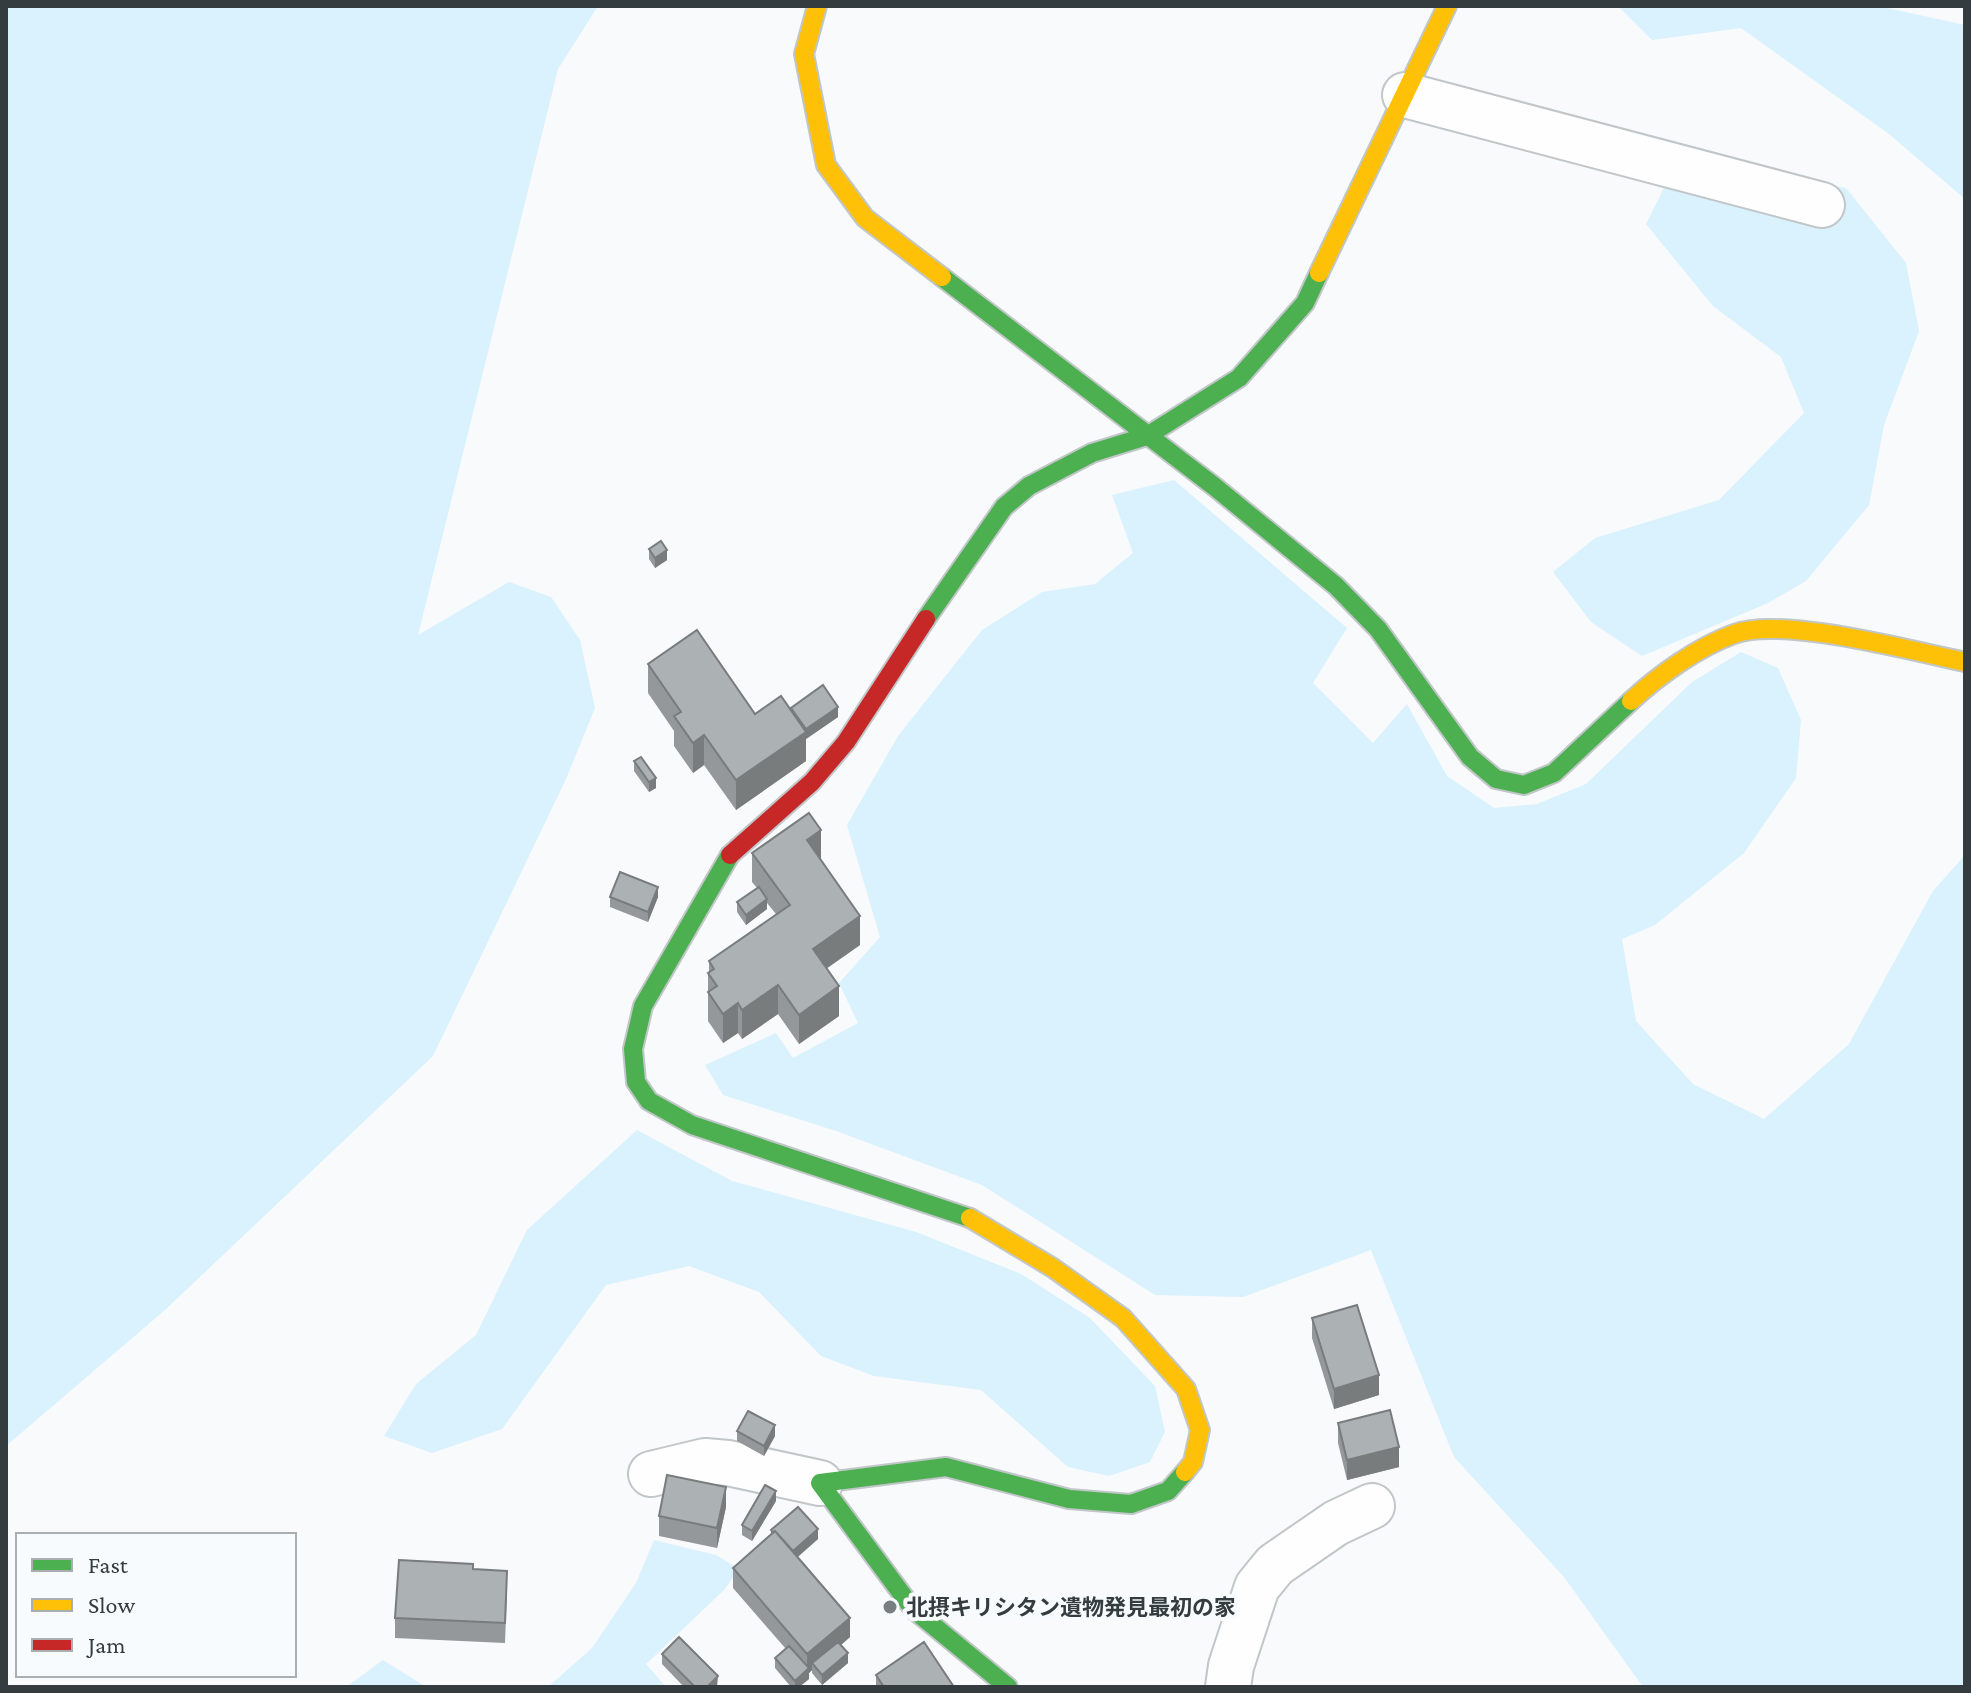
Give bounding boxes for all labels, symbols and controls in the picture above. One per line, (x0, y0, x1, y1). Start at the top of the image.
legend (16, 1533, 296, 1677)
text: Fast (88, 1551, 129, 1578)
text: Slow (88, 1591, 135, 1618)
place label: 北摂キリシタン遺物発見最初の家 (906, 1595, 1236, 1620)
marker: 北摂キリシタン遺物発見最初の家 (881, 1598, 899, 1616)
text: Jam (86, 1631, 126, 1658)

